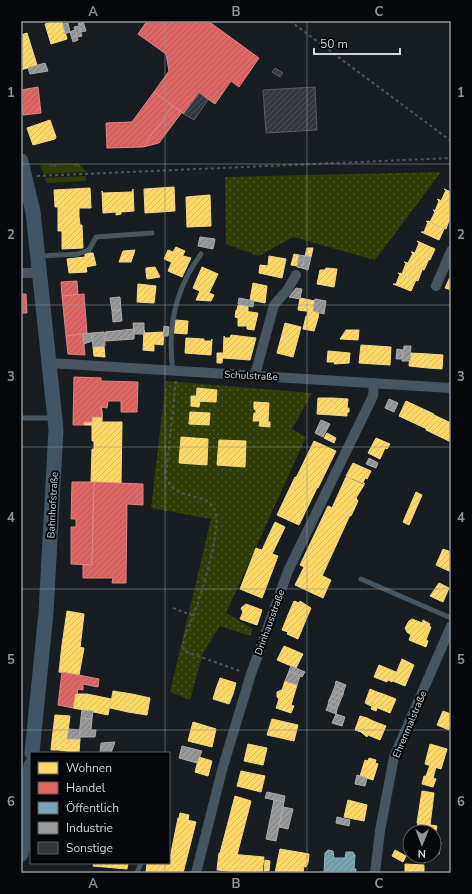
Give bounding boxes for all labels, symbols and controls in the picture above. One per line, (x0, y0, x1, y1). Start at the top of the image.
text: A (88, 3, 98, 21)
text: B (232, 3, 241, 21)
text: C (375, 3, 384, 21)
scale bar (314, 30, 400, 56)
text: 50 m (320, 36, 348, 52)
text: 1 (7, 84, 15, 102)
text: 1 (457, 84, 465, 102)
text: 2 (7, 226, 15, 244)
text: 2 (457, 226, 465, 244)
text: 3 (7, 368, 15, 386)
street label: Schulstraße (224, 368, 278, 384)
text: 3 (457, 368, 465, 386)
street label: Bahnhofstraße (44, 472, 62, 539)
text: 4 (7, 509, 15, 527)
text: 4 (457, 509, 465, 527)
street label: Drinhausstraße (252, 588, 288, 657)
text: 5 (7, 651, 15, 669)
text: 5 (457, 651, 465, 669)
street label: Ehrenmalstraße (390, 689, 430, 760)
legend (30, 752, 170, 864)
text: Wohnen (66, 760, 112, 776)
text: Handel (66, 780, 106, 796)
text: 6 (7, 793, 15, 811)
text: 6 (457, 793, 465, 811)
text: Öffentlich (66, 800, 119, 816)
text: Industrie (66, 820, 113, 836)
north arrow (402, 824, 442, 864)
text: Sonstige (66, 840, 113, 856)
text: N (418, 846, 426, 861)
text: A (88, 875, 98, 893)
text: B (232, 875, 241, 893)
text: C (375, 875, 384, 893)

